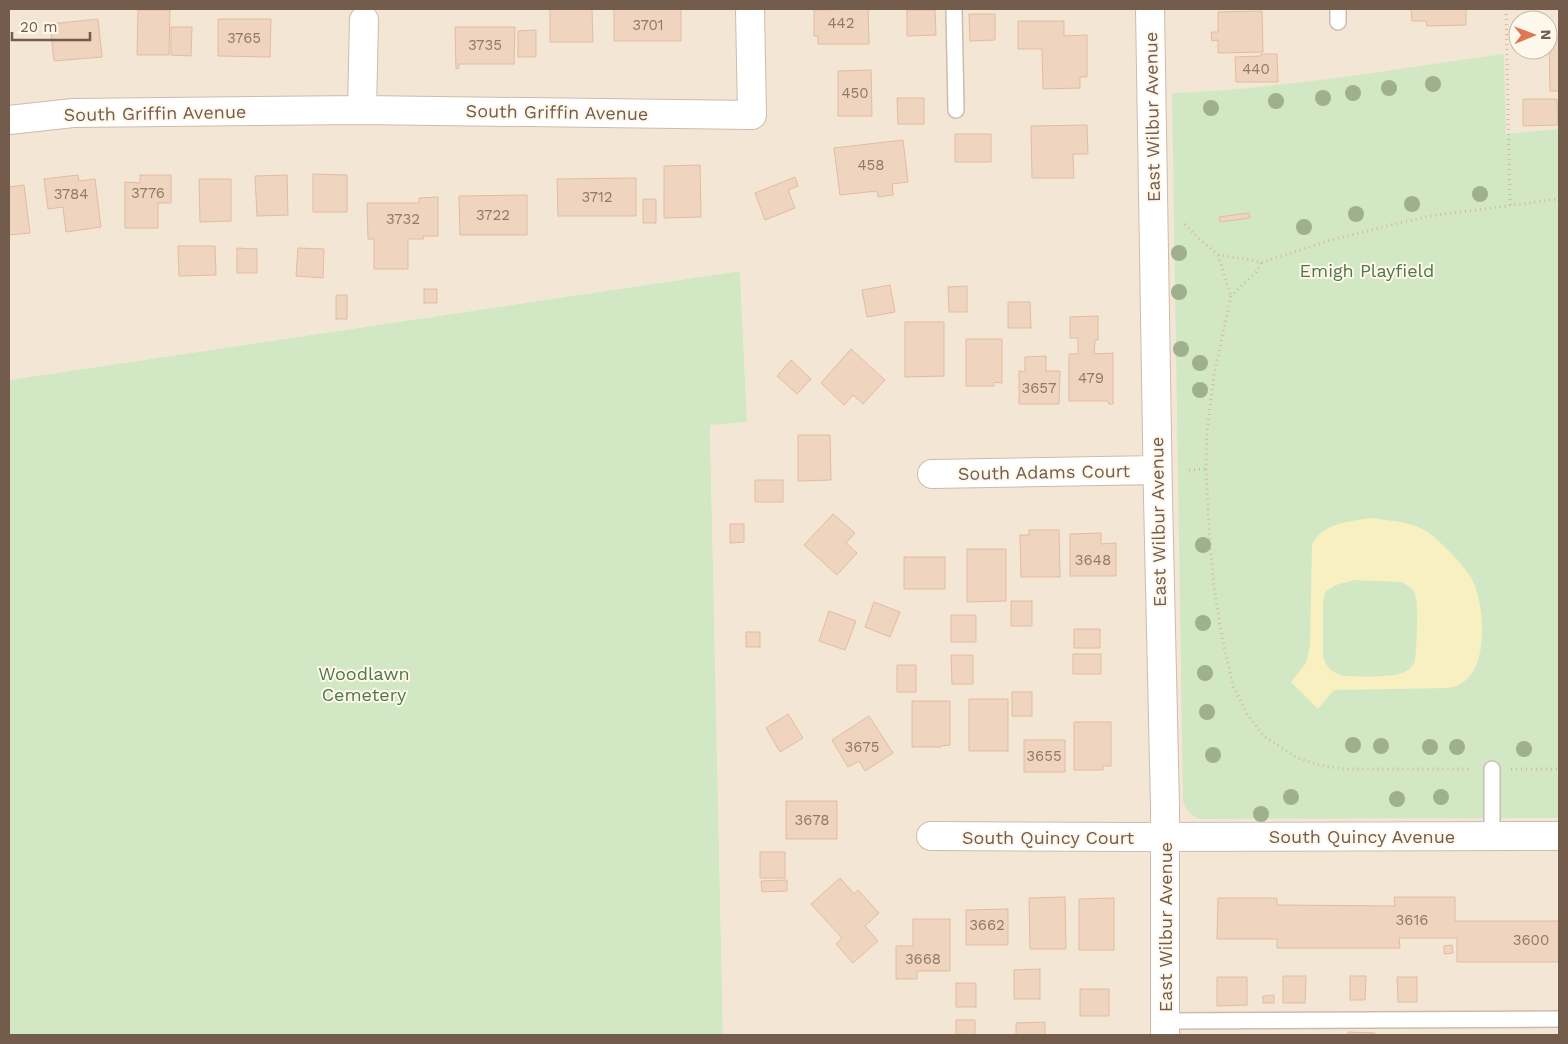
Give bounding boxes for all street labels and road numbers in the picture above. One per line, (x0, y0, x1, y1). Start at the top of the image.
street label: East Wilbur Avenue (1140, 32, 1164, 202)
street label: South Griffin Avenue (466, 100, 648, 124)
street label: South Griffin Avenue (64, 101, 246, 125)
street label: East Wilbur Avenue (1146, 437, 1170, 607)
street label: South Adams Court (958, 460, 1131, 484)
street label: South Quincy Avenue (1269, 826, 1455, 847)
street label: South Quincy Court (962, 827, 1134, 848)
street label: East Wilbur Avenue (1155, 842, 1176, 1012)

